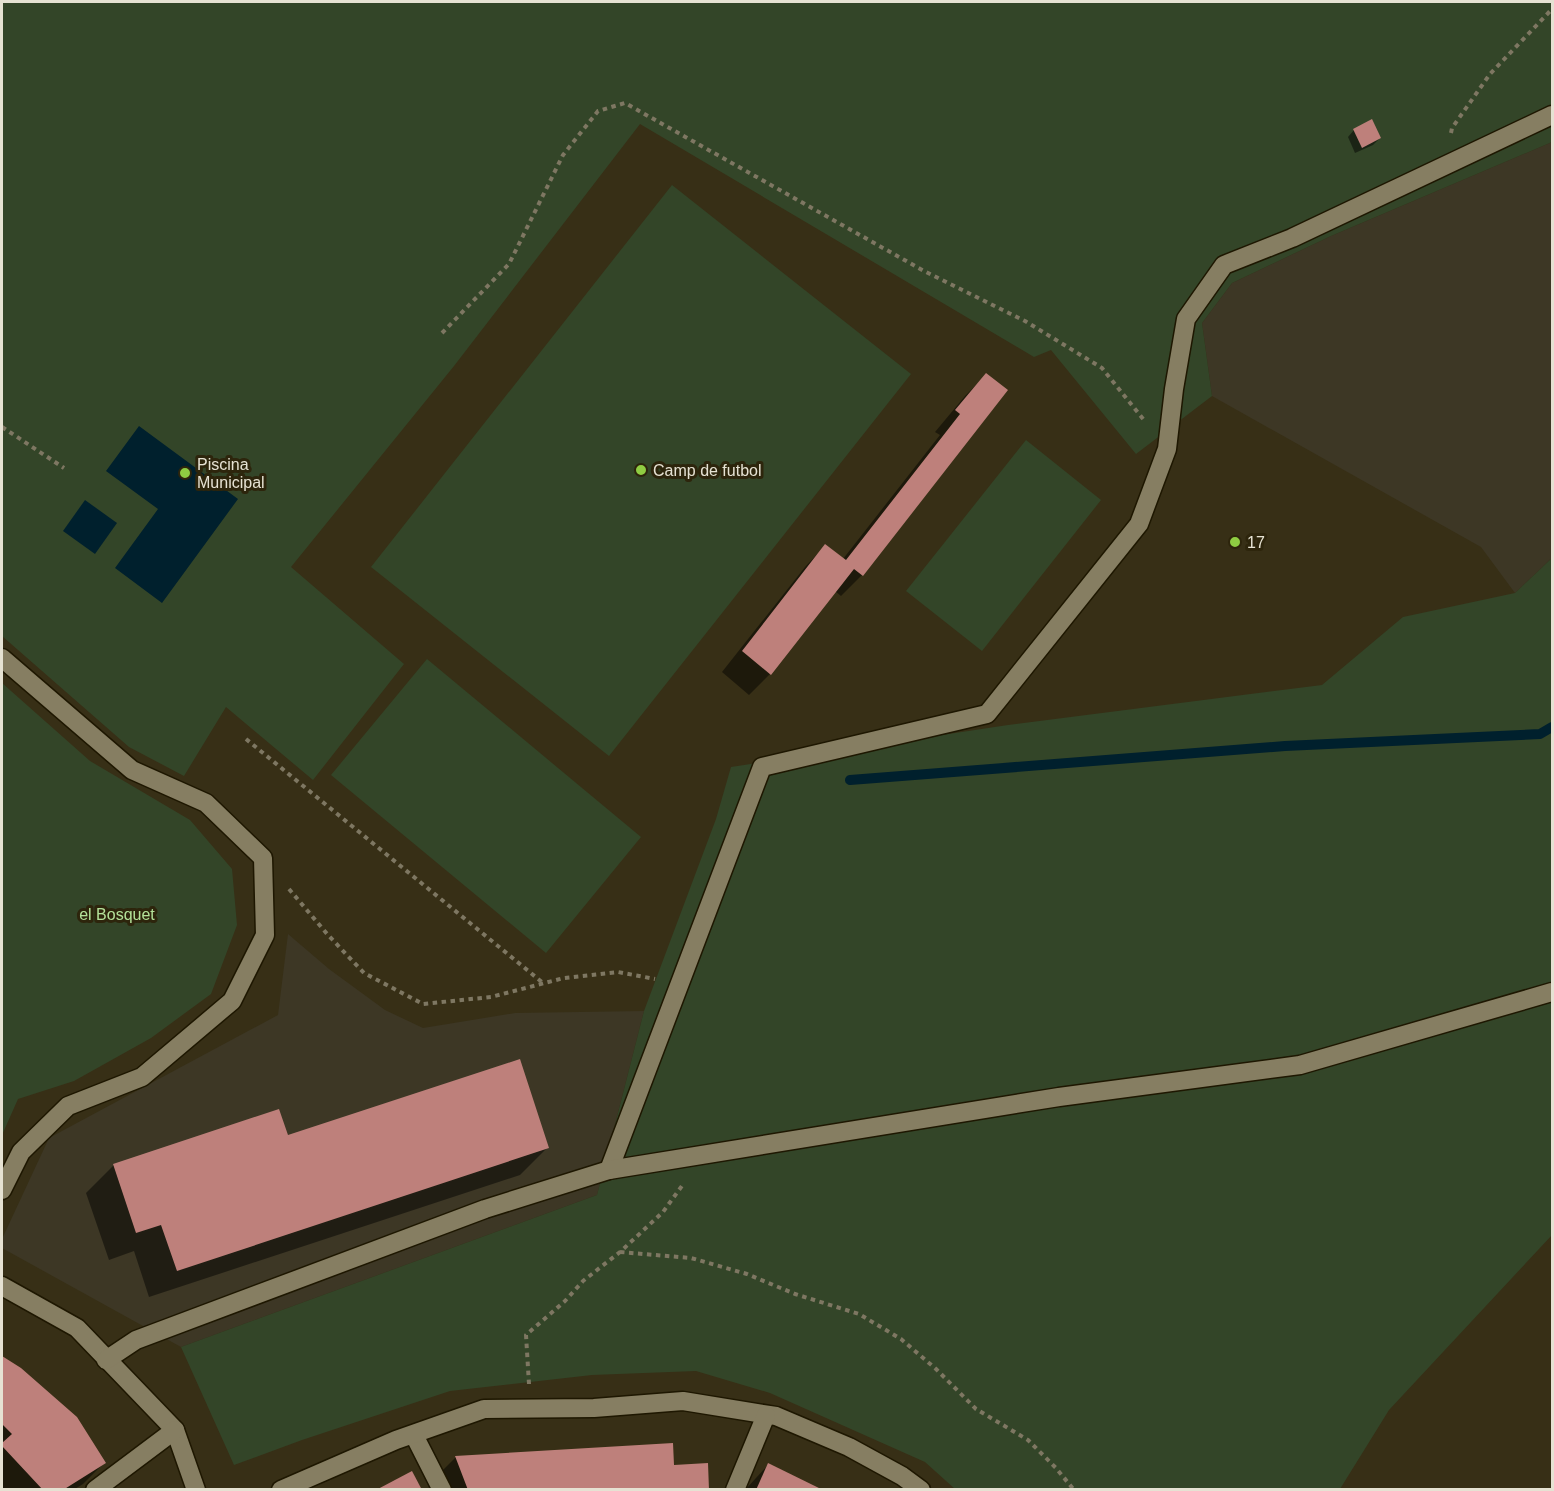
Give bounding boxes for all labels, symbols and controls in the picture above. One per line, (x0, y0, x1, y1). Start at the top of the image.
place label: Piscina Municipal (197, 456, 265, 491)
place label: Camp de futbol (653, 462, 762, 479)
marker: Camp de futbol (634, 463, 648, 477)
marker: Piscina Municipal (178, 466, 192, 480)
place label: 17 (1247, 534, 1265, 551)
marker: 17 (1228, 535, 1242, 549)
park label: el Bosquet (79, 906, 155, 923)

